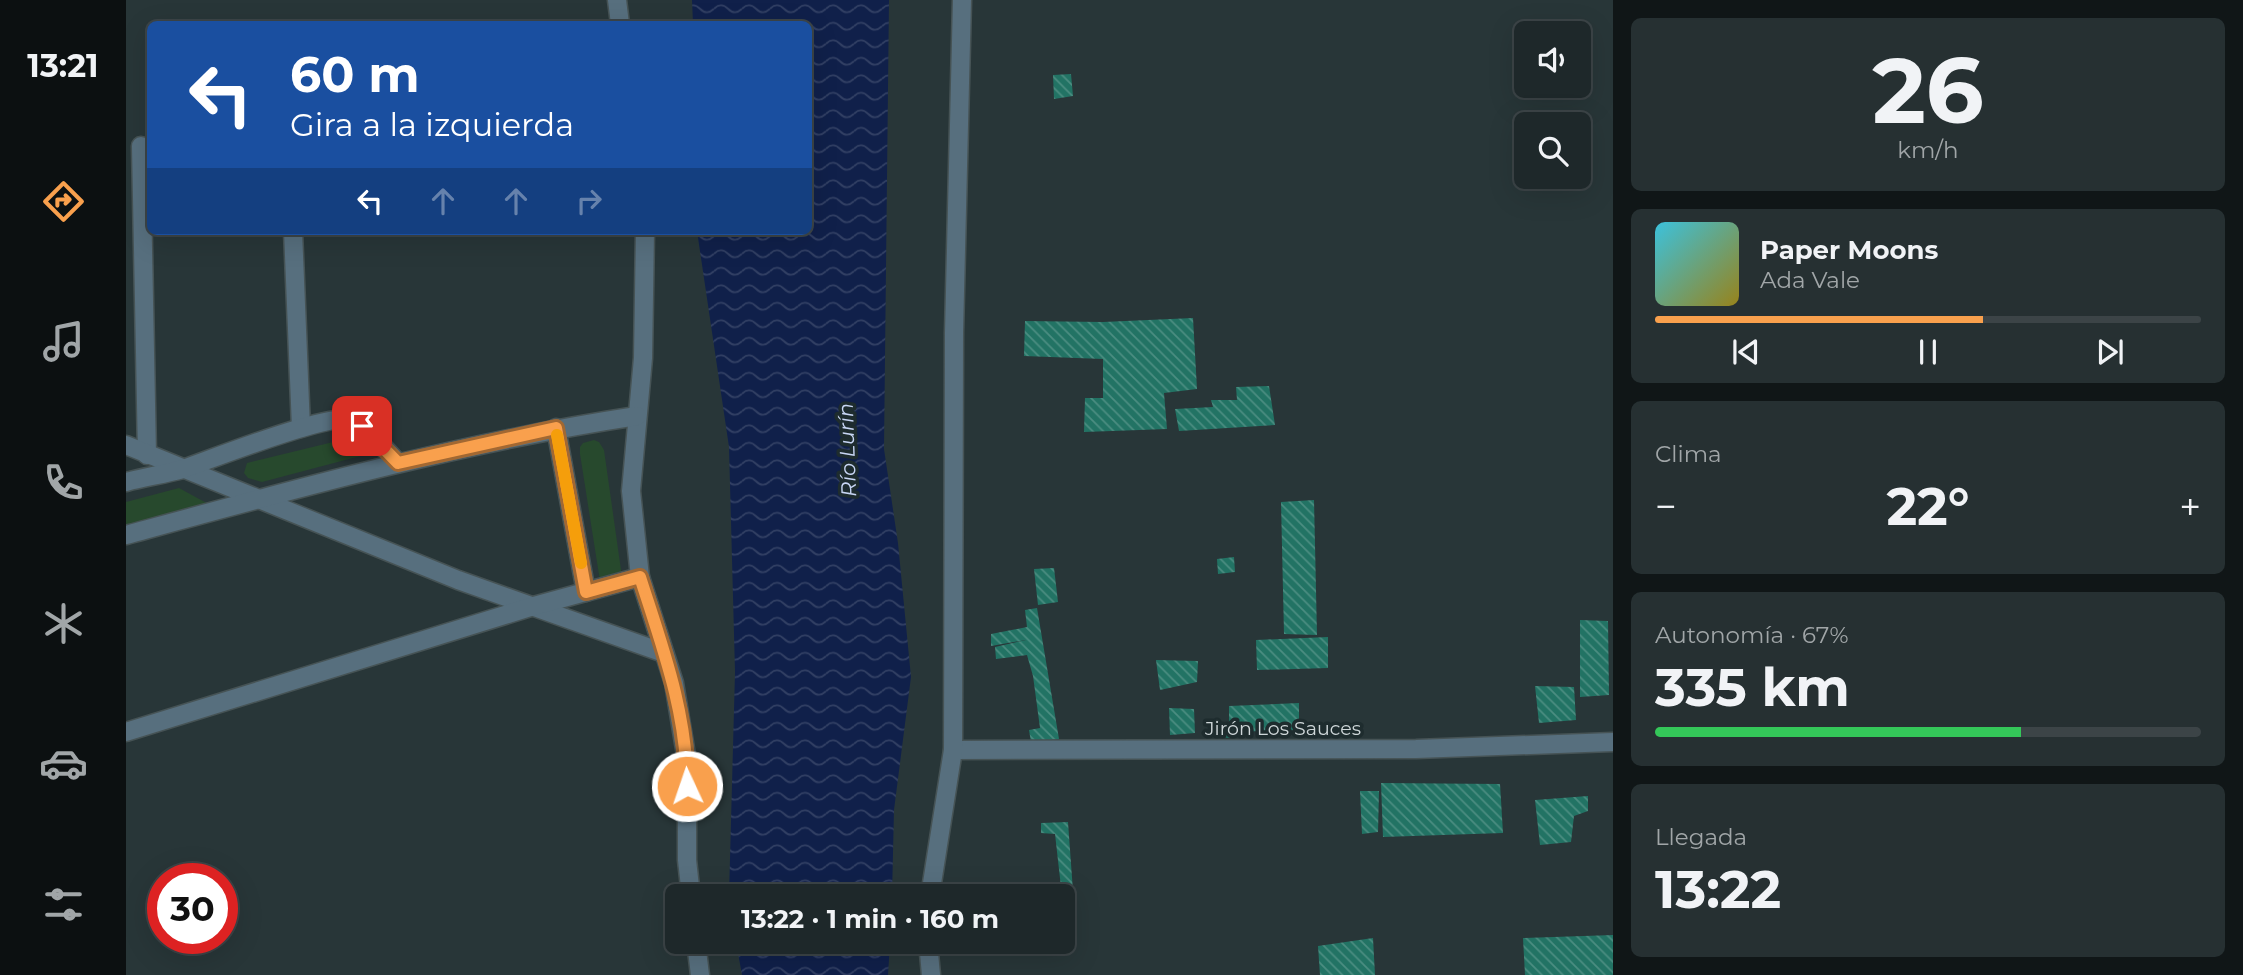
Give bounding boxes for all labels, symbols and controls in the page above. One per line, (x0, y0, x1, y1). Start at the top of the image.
map controls (1514, 21, 1591, 189)
button: sound (1514, 21, 1591, 98)
text: 26 (1872, 35, 1984, 146)
text: 60 m (290, 45, 420, 104)
text: 13:21 (27, 46, 99, 85)
icon: left (175, 49, 266, 140)
text: Gira a la izquierda (290, 105, 574, 144)
button: search (1514, 112, 1591, 189)
text: km/h (1897, 136, 1959, 164)
icon: directions (39, 177, 88, 226)
icon: left (351, 182, 389, 220)
icon: ahead (424, 182, 462, 220)
icon: ahead (497, 182, 535, 220)
icon: right (570, 182, 608, 220)
text: Paper Moons (1760, 234, 1938, 266)
text: Ada Vale (1760, 266, 1860, 294)
icon: music (39, 317, 88, 366)
icon: previous (1727, 333, 1765, 371)
icon: pause (1909, 333, 1947, 371)
icon: next (2091, 333, 2129, 371)
pin (332, 396, 392, 456)
water label: Río Lurín (833, 403, 861, 497)
icon: arrive (343, 407, 381, 445)
text: Clima (1655, 440, 1722, 468)
icon: phone (39, 458, 88, 507)
text: 22° (1886, 475, 1970, 538)
text: − (1655, 483, 1677, 530)
text: + (2179, 483, 2201, 530)
icon: climate (39, 599, 88, 648)
text: Autonomía · 67% (1655, 621, 1848, 649)
text: 335 km (1655, 656, 1850, 719)
street label: Jirón Los Sauces (1204, 717, 1361, 740)
icon: car (39, 739, 88, 788)
position arrow (650, 749, 724, 823)
text: Llegada (1655, 823, 1747, 851)
text: 13:22 (1655, 858, 1781, 921)
speed limit sign: 30 (147, 863, 238, 954)
icon: filters (39, 880, 88, 929)
text: 13:22 · 1 min · 160 m (741, 903, 999, 935)

